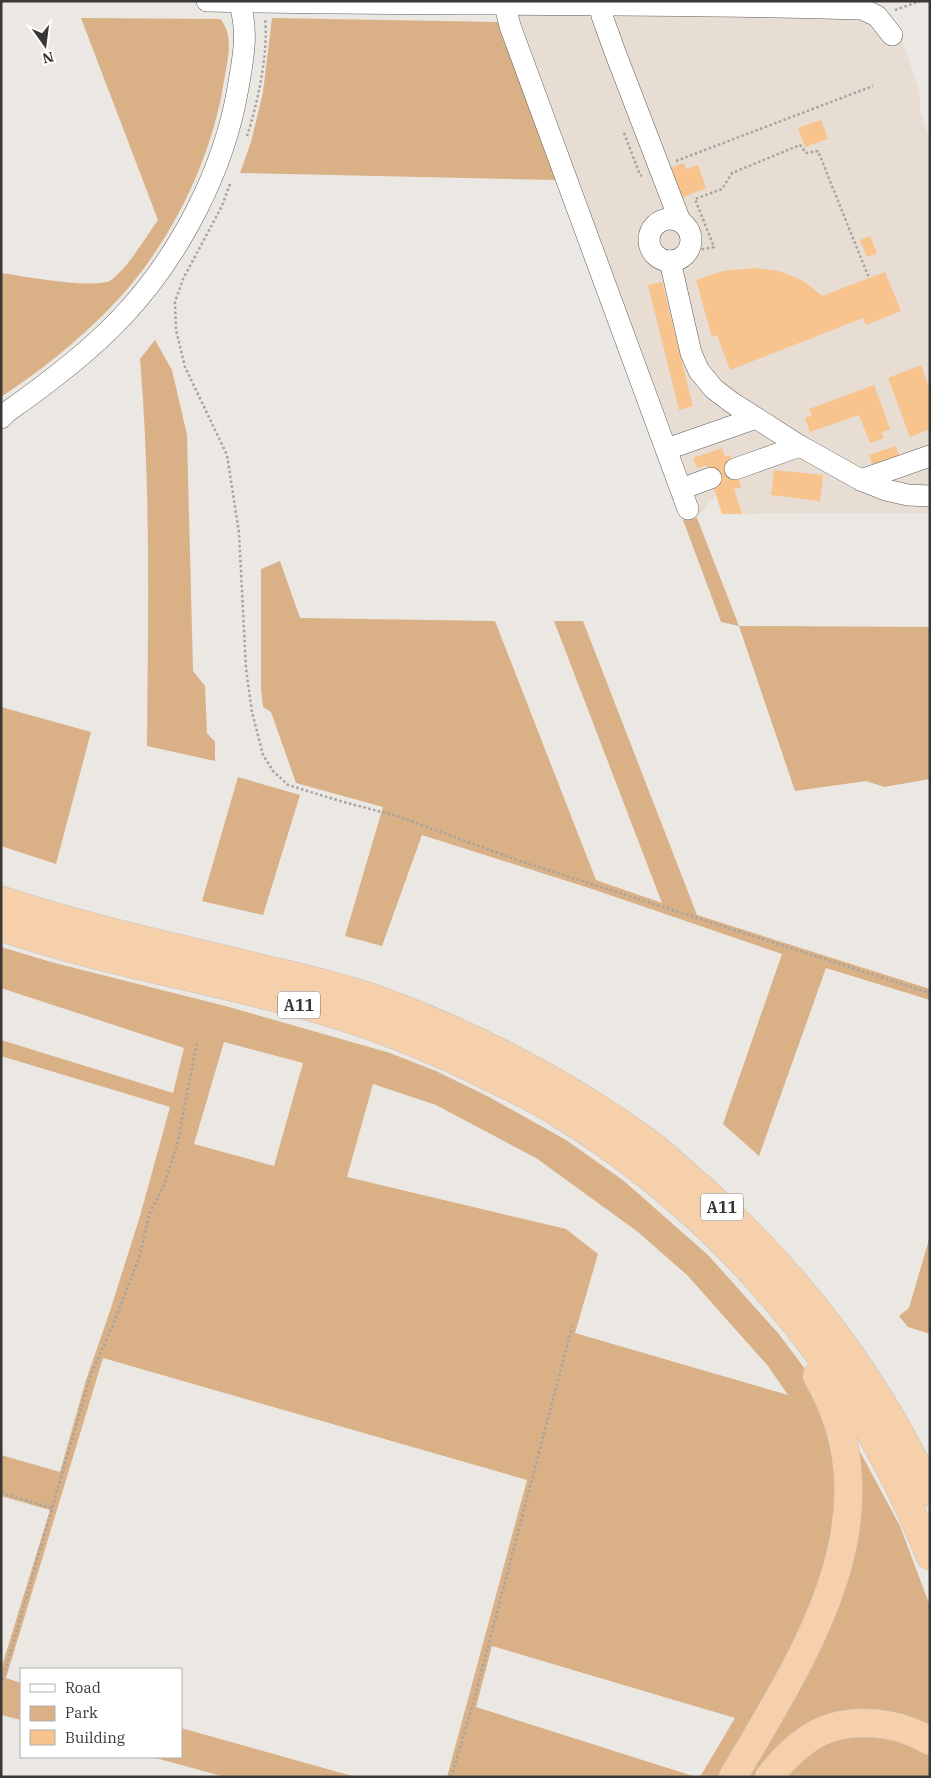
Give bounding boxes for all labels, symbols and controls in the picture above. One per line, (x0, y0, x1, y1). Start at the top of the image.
north arrow (20, 20, 70, 70)
text: N (41, 48, 56, 68)
road number: A11 (278, 992, 320, 1018)
road number: A11 (701, 1194, 743, 1220)
legend (20, 1668, 182, 1758)
text: Road (65, 1678, 101, 1697)
text: Park (65, 1703, 98, 1722)
text: Building (65, 1728, 125, 1747)

